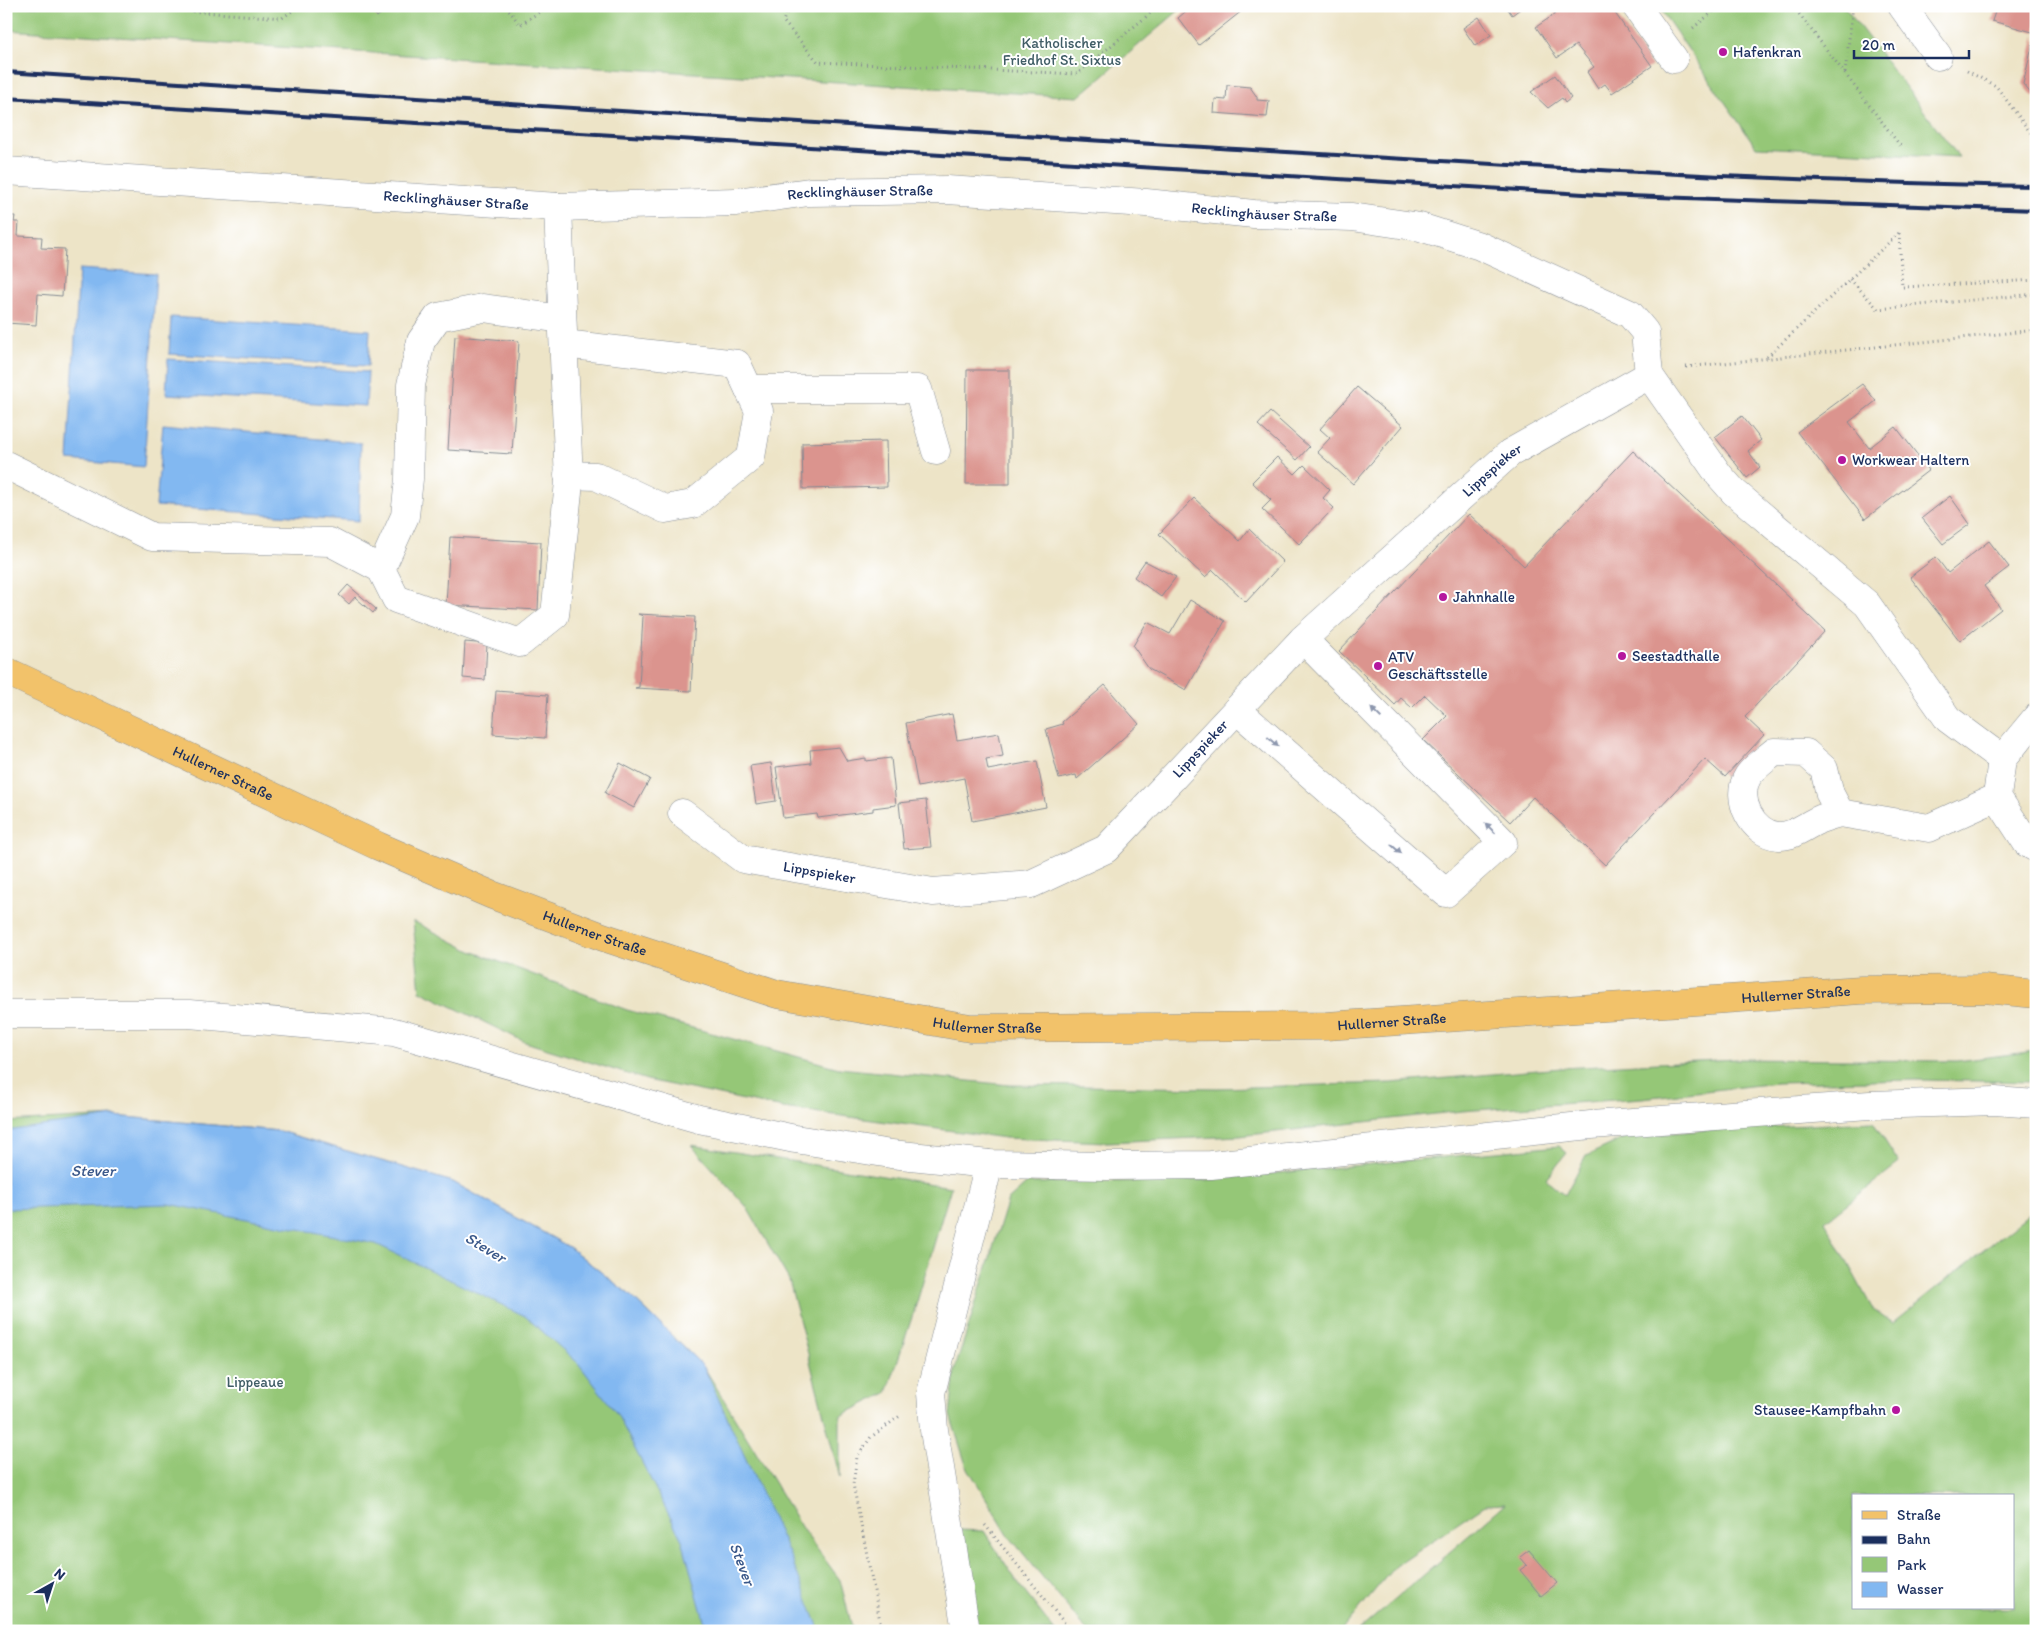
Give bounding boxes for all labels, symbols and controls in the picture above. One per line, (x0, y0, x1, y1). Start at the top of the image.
scale bar (1854, 28, 1970, 60)
park label: Katholischer Friedhof St. Sixtus (1003, 34, 1122, 69)
text: 20 m (1862, 36, 1896, 54)
place label: Hafenkran (1733, 43, 1801, 61)
marker: Hafenkran (1717, 46, 1729, 58)
street label: Recklinghäuser Straße (786, 181, 933, 204)
street label: Recklinghäuser Straße (383, 187, 529, 214)
street label: Recklinghäuser Straße (1191, 199, 1337, 226)
street label: Lippspieker (1458, 439, 1525, 501)
place label: Workwear Haltern (1852, 451, 1969, 469)
marker: Workwear Haltern (1836, 454, 1848, 466)
place label: Jahnhalle (1453, 588, 1515, 606)
marker: Jahnhalle (1437, 591, 1449, 603)
place label: Seestadthalle (1632, 647, 1720, 665)
place label: ATV Geschäftsstelle (1388, 648, 1488, 683)
marker: Seestadthalle (1616, 650, 1628, 662)
marker: ATV Geschäftsstelle (1372, 660, 1384, 672)
one-way arrow (1370, 707, 1382, 719)
street label: Lippspieker (1169, 716, 1232, 781)
one-way arrow (1267, 736, 1279, 748)
street label: Hullerner Straße (170, 742, 276, 805)
one-way arrow (1484, 823, 1496, 835)
one-way arrow (1389, 843, 1401, 855)
street label: Lippspieker (782, 857, 857, 887)
street label: Hullerner Straße (540, 906, 649, 960)
street label: Hullerner Straße (1741, 982, 1851, 1007)
street label: Hullerner Straße (1337, 1009, 1447, 1034)
street label: Hullerner Straße (931, 1013, 1042, 1037)
water label: Stever (71, 1161, 117, 1180)
water label: Stever (462, 1228, 511, 1268)
park label: Lippeaue (226, 1373, 284, 1391)
place label: Stausee-Kampfbahn (1754, 1401, 1886, 1419)
marker: Stausee-Kampfbahn (1890, 1404, 1902, 1416)
legend (1852, 1494, 2014, 1610)
text: Straße (1897, 1506, 1941, 1524)
text: Bahn (1897, 1530, 1931, 1548)
water label: Stever (726, 1540, 760, 1590)
text: Park (1897, 1556, 1927, 1574)
north arrow (28, 1560, 78, 1610)
text: N (51, 1565, 69, 1584)
text: Wasser (1897, 1580, 1944, 1598)

